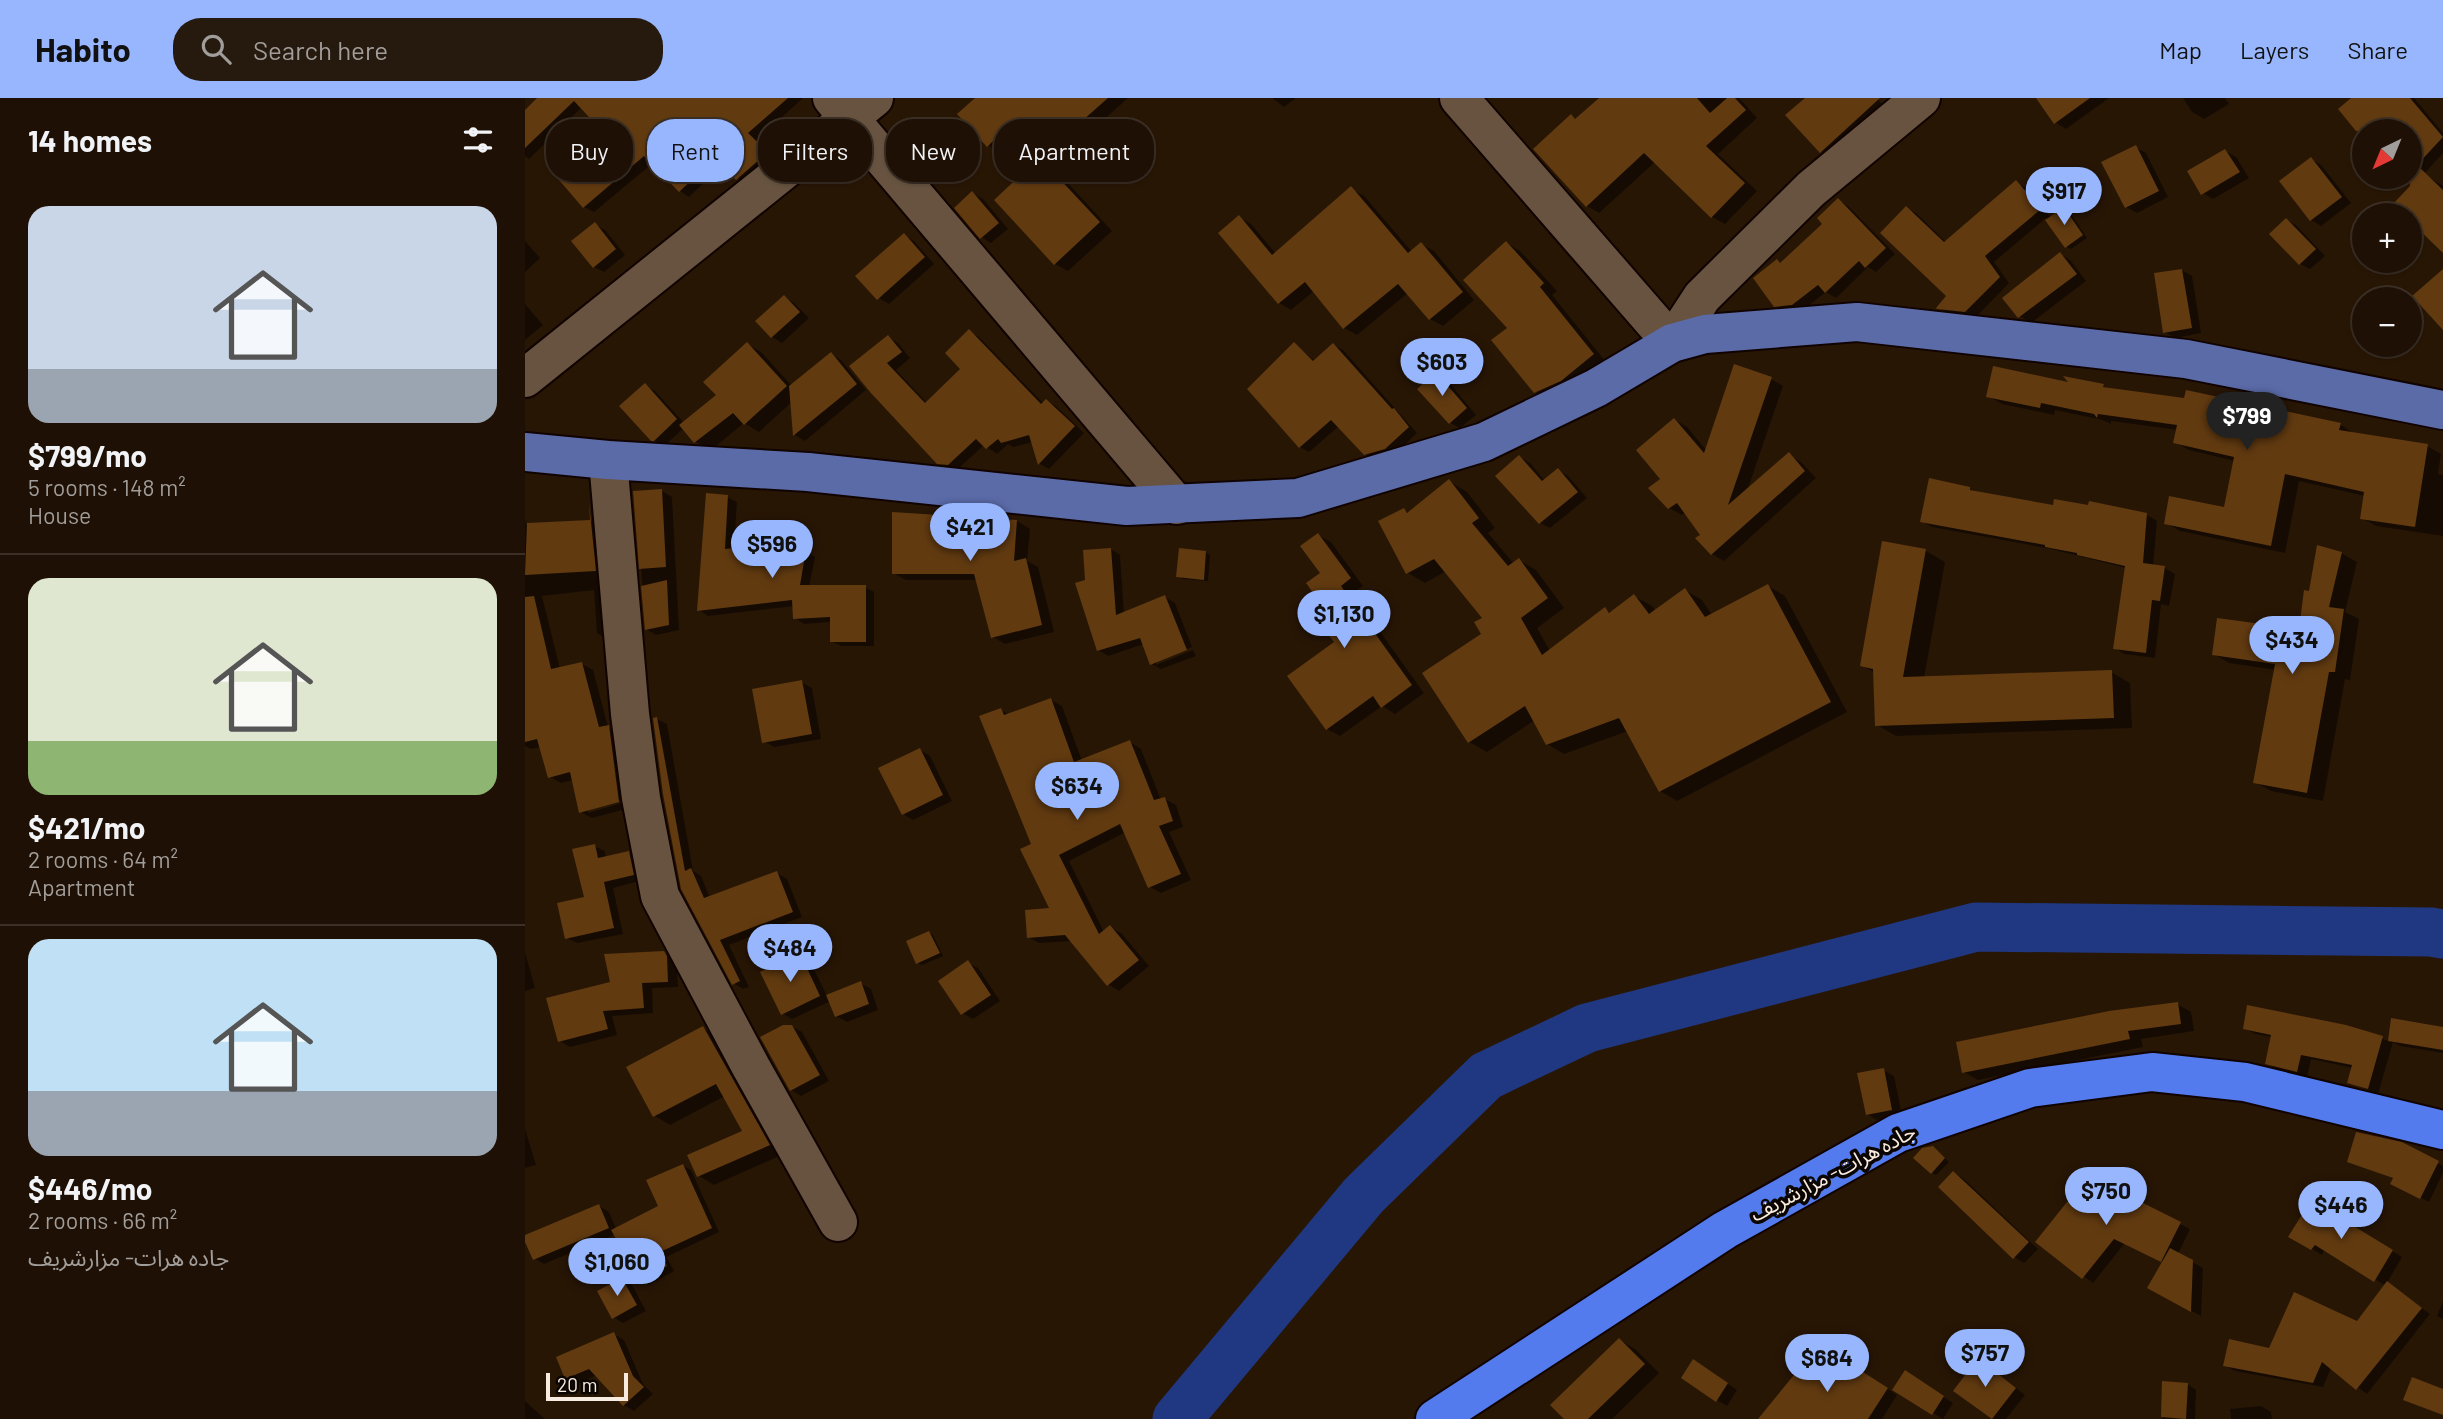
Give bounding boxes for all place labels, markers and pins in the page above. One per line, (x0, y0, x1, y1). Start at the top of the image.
pin: $917 (2023, 167, 2105, 227)
pin: $603 (1401, 338, 1483, 398)
pin: $799 (2206, 392, 2288, 452)
pin: $421 (929, 504, 1011, 563)
pin: $596 (731, 520, 813, 580)
pin: $1,130 (1287, 590, 1401, 650)
pin: $434 (2251, 616, 2333, 676)
pin: $634 (1036, 762, 1118, 822)
pin: $484 (749, 924, 831, 984)
pin: $750 (2065, 1168, 2147, 1227)
pin: $446 (2300, 1182, 2382, 1241)
pin: $1,060 (560, 1238, 674, 1298)
pin: $757 (1944, 1330, 2026, 1389)
pin: $684 (1786, 1334, 1868, 1394)

